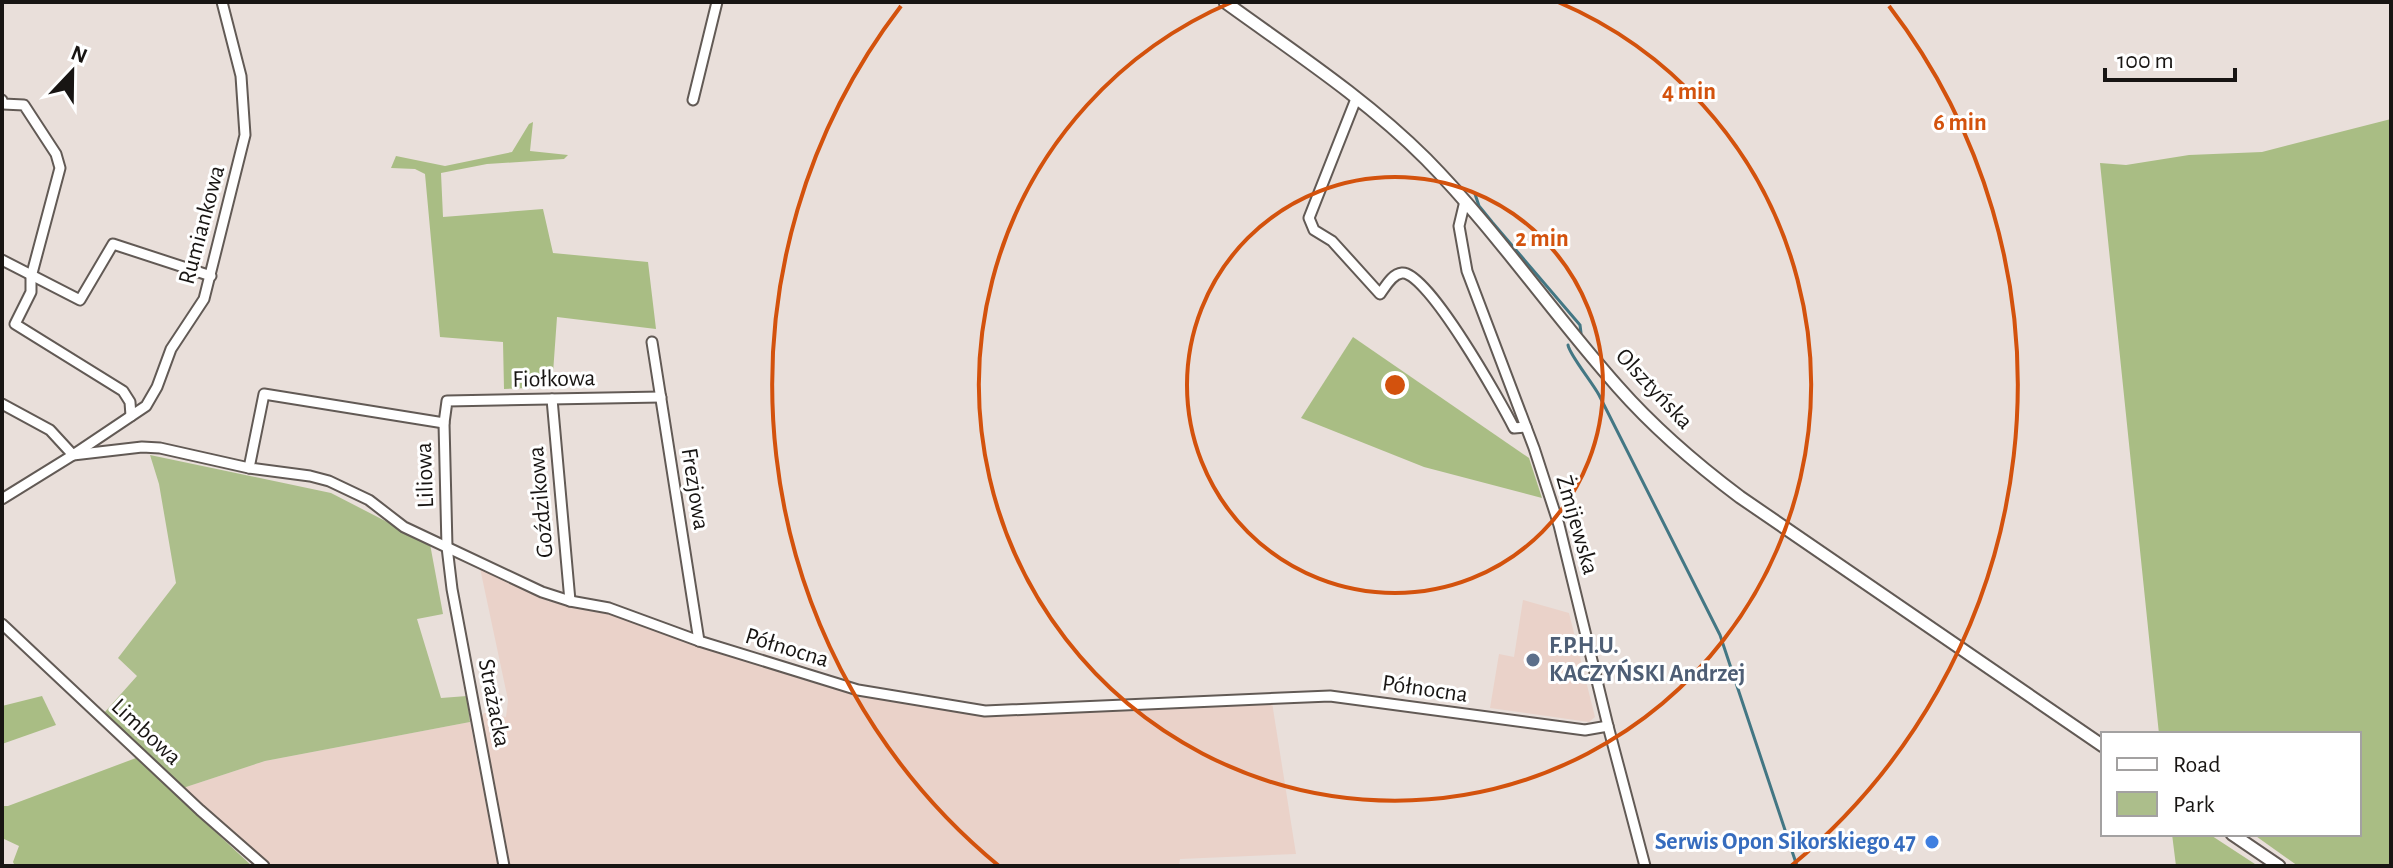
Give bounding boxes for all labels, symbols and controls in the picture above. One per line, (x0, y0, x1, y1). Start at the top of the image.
north arrow (32, 32, 112, 112)
scale bar (2105, 32, 2235, 82)
text: N (68, 41, 90, 67)
text: 100 m (2117, 49, 2174, 73)
text: 4 min (1662, 80, 1716, 104)
text: 6 min (1933, 111, 1987, 135)
street label: Rumiankowa (175, 163, 229, 287)
text: 2 min (1515, 227, 1569, 251)
street label: Olsztyńska (1611, 344, 1697, 434)
street label: Fiołkowa (512, 366, 596, 392)
centre of rings (1381, 371, 1409, 399)
street label: Liliowa (412, 442, 438, 508)
street label: Goździkowa (524, 445, 558, 559)
street label: Frezjowa (677, 446, 713, 532)
street label: Żmijewska (1551, 473, 1604, 577)
street label: Północna (742, 624, 832, 672)
place label: F.P.H.U. KACZYŃSKI Andrzej (1549, 634, 1745, 686)
marker: F.P.H.U. KACZYŃSKI Andrzej (1524, 651, 1542, 669)
street label: Strażacka (474, 657, 514, 749)
street label: Północna (1381, 671, 1469, 707)
street label: Limbowa (106, 694, 186, 770)
legend (2101, 732, 2361, 836)
text: Road (2173, 753, 2221, 777)
text: Park (2173, 793, 2214, 817)
place label: Serwis Opon Sikorskiego 47 (1655, 830, 1916, 854)
marker: Serwis Opon Sikorskiego 47 (1923, 833, 1941, 851)

